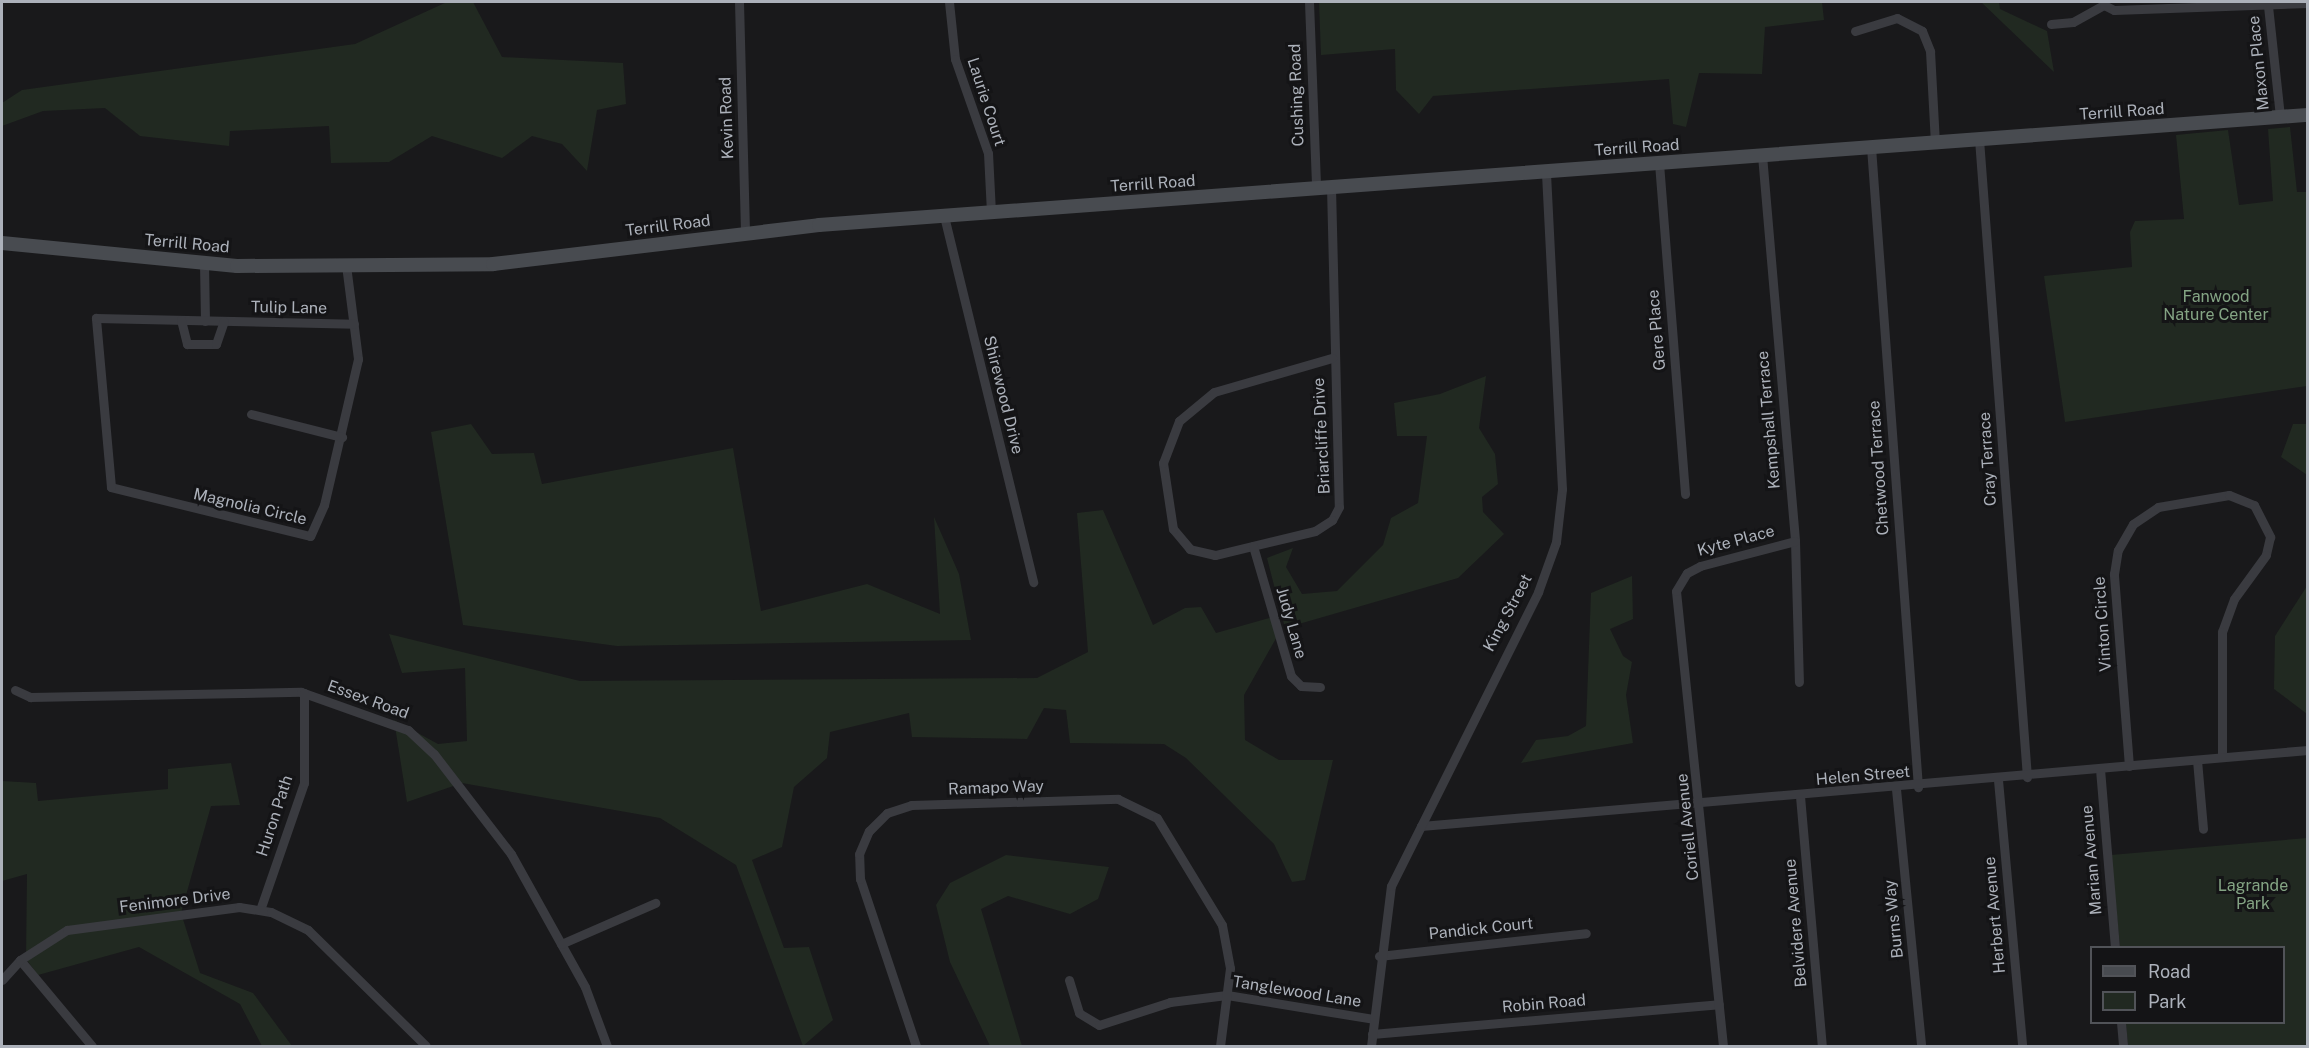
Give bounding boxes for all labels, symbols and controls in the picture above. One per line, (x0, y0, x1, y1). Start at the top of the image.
street label: Maxon Place (2244, 15, 2274, 111)
street label: Cushing Road (1286, 43, 1308, 147)
street label: Laurie Court (963, 55, 1009, 149)
street label: Kevin Road (716, 76, 738, 160)
street label: Terrill Road (2079, 99, 2165, 125)
street label: Terrill Road (1594, 135, 1680, 161)
street label: Terrill Road (1110, 171, 1196, 197)
street label: Terrill Road (625, 211, 711, 241)
street label: Terrill Road (144, 231, 230, 257)
park label: Fanwood Nature Center (2163, 287, 2269, 325)
street label: Gere Place (1644, 289, 1670, 371)
street label: Tulip Lane (251, 298, 327, 318)
street label: Shirewood Drive (979, 334, 1027, 456)
street label: Kempshall Terrace (1753, 350, 1785, 490)
street label: Briarcliffe Drive (1309, 377, 1335, 495)
street label: Chetwood Terrace (1865, 400, 1893, 536)
street label: Cray Terrace (1975, 411, 2001, 507)
street label: Magnolia Circle (191, 485, 309, 529)
street label: Kyte Place (1695, 521, 1777, 561)
street label: King Street (1480, 571, 1536, 655)
street label: Vinton Circle (2090, 576, 2116, 672)
street label: Judy Lane (1272, 585, 1310, 661)
street label: Essex Road (325, 676, 411, 724)
street label: Helen Street (1815, 762, 1911, 790)
street label: Coriell Avenue (1673, 772, 1703, 882)
street label: Huron Path (253, 773, 297, 859)
street label: Ramapo Way (948, 777, 1044, 799)
street label: Marian Avenue (2078, 804, 2106, 916)
street label: Herbert Avenue (1980, 856, 2010, 974)
street label: Belvidere Avenue (1781, 858, 1811, 988)
park label: Lagrande Park (2218, 876, 2288, 914)
street label: Burns Way (1880, 879, 1908, 959)
street label: Fenimore Drive (118, 885, 232, 917)
street label: Pandick Court (1428, 914, 1534, 944)
legend (2090, 946, 2285, 1024)
text: Road (2148, 961, 2191, 982)
street label: Tanglewood Lane (1231, 972, 1363, 1012)
street label: Robin Road (1501, 991, 1587, 1017)
text: Park (2148, 991, 2186, 1012)

